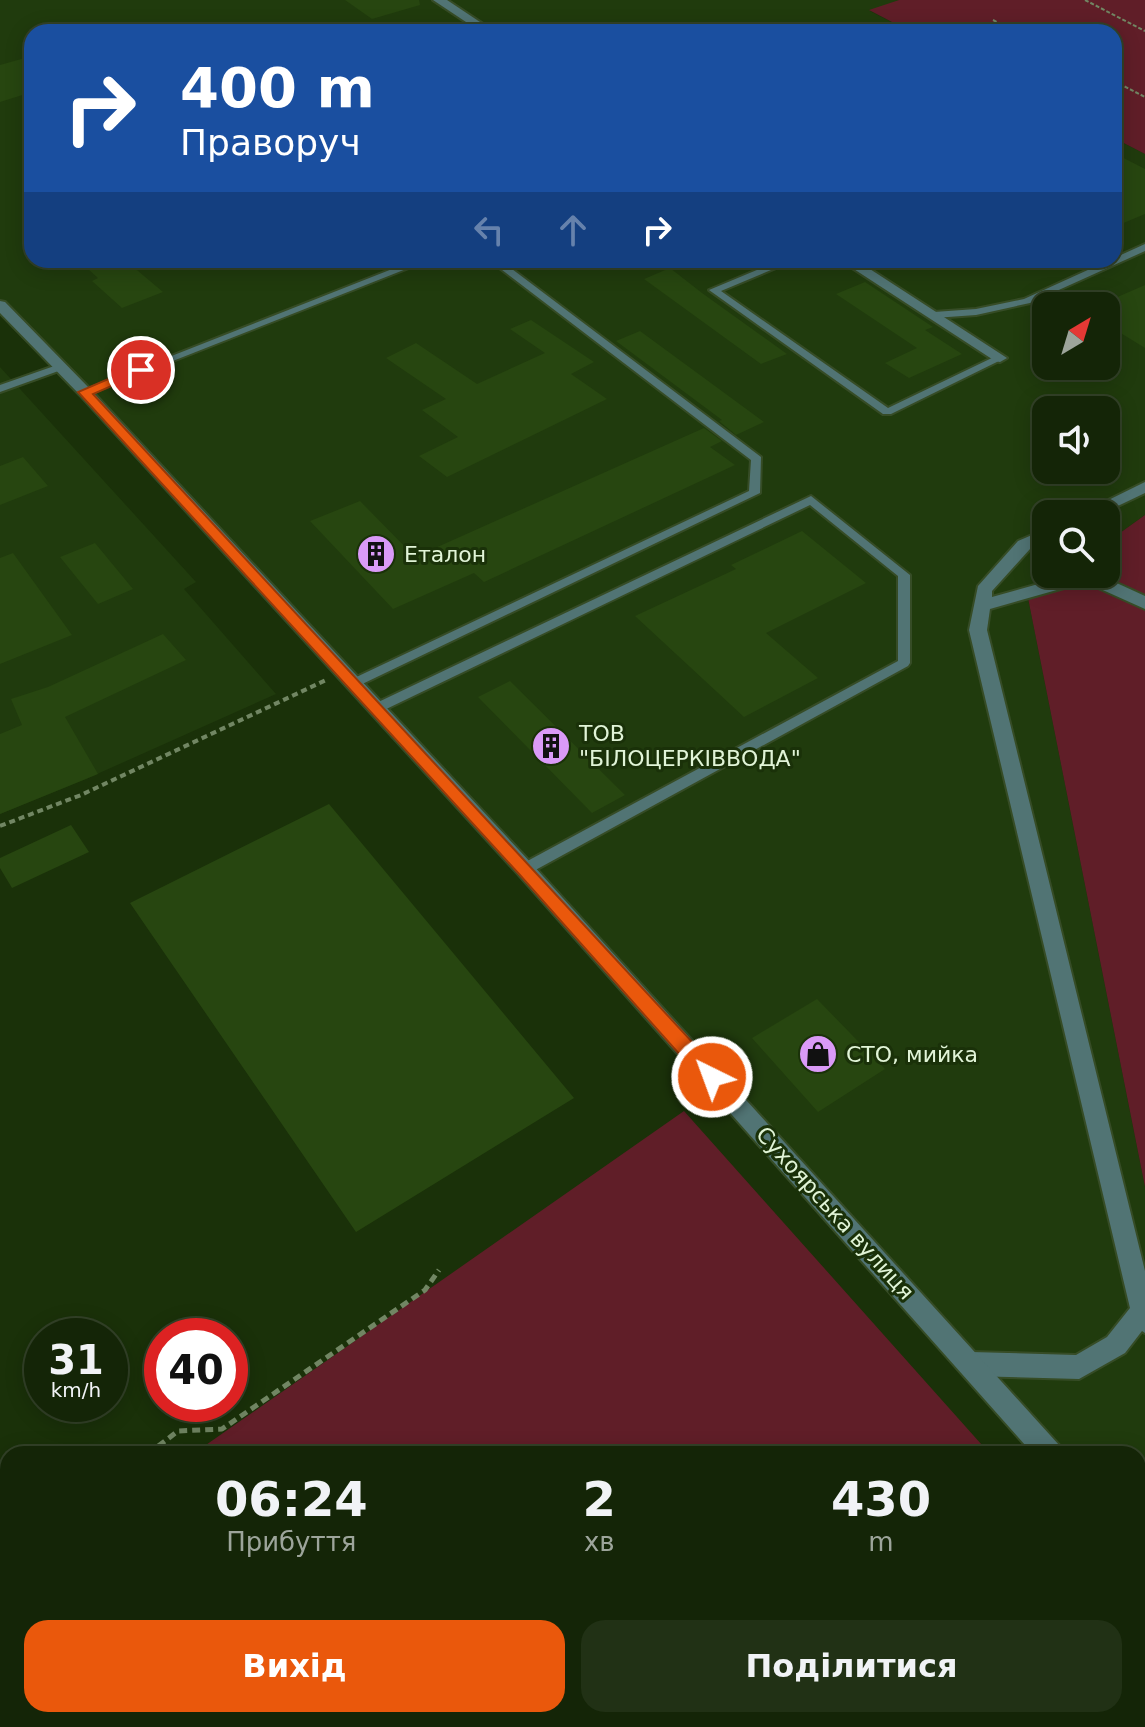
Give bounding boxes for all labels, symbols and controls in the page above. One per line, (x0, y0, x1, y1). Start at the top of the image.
text: 400 m (180, 55, 375, 120)
icon: right (48, 56, 152, 160)
text: Праворуч (180, 122, 361, 163)
icon: left (467, 208, 511, 252)
icon: ahead (551, 208, 595, 252)
icon: right (635, 208, 679, 252)
north arrow (1032, 292, 1120, 380)
map controls (1032, 292, 1120, 588)
pin (107, 336, 175, 404)
icon: arrive (119, 348, 163, 392)
button: sound (1032, 396, 1120, 484)
button: search (1032, 500, 1120, 588)
building icon: Еталон (355, 533, 397, 575)
place label: Еталон (404, 542, 486, 567)
place label: ТОВ "БІЛОЦЕРКІВВОДА" (578, 721, 801, 771)
building icon: ТОВ "БІЛОЦЕРКІВВОДА" (530, 725, 572, 767)
shop icon: СТО, мийка (797, 1033, 839, 1075)
position arrow (670, 1035, 754, 1119)
place label: СТО, мийка (846, 1042, 978, 1067)
street label: Сухоярська вулиця (751, 1122, 919, 1304)
speed limit sign: 40 (144, 1318, 248, 1422)
text: 31 (48, 1337, 104, 1383)
text: km/h (51, 1378, 101, 1402)
text: 06:24 (215, 1471, 368, 1527)
text: 2 (583, 1471, 616, 1527)
text: 430 (831, 1471, 931, 1527)
text: Прибуття (226, 1527, 356, 1557)
text: хв (584, 1527, 615, 1557)
text: m (868, 1527, 894, 1557)
button: Вихід (24, 1620, 565, 1712)
button: Поділитися (581, 1620, 1122, 1712)

